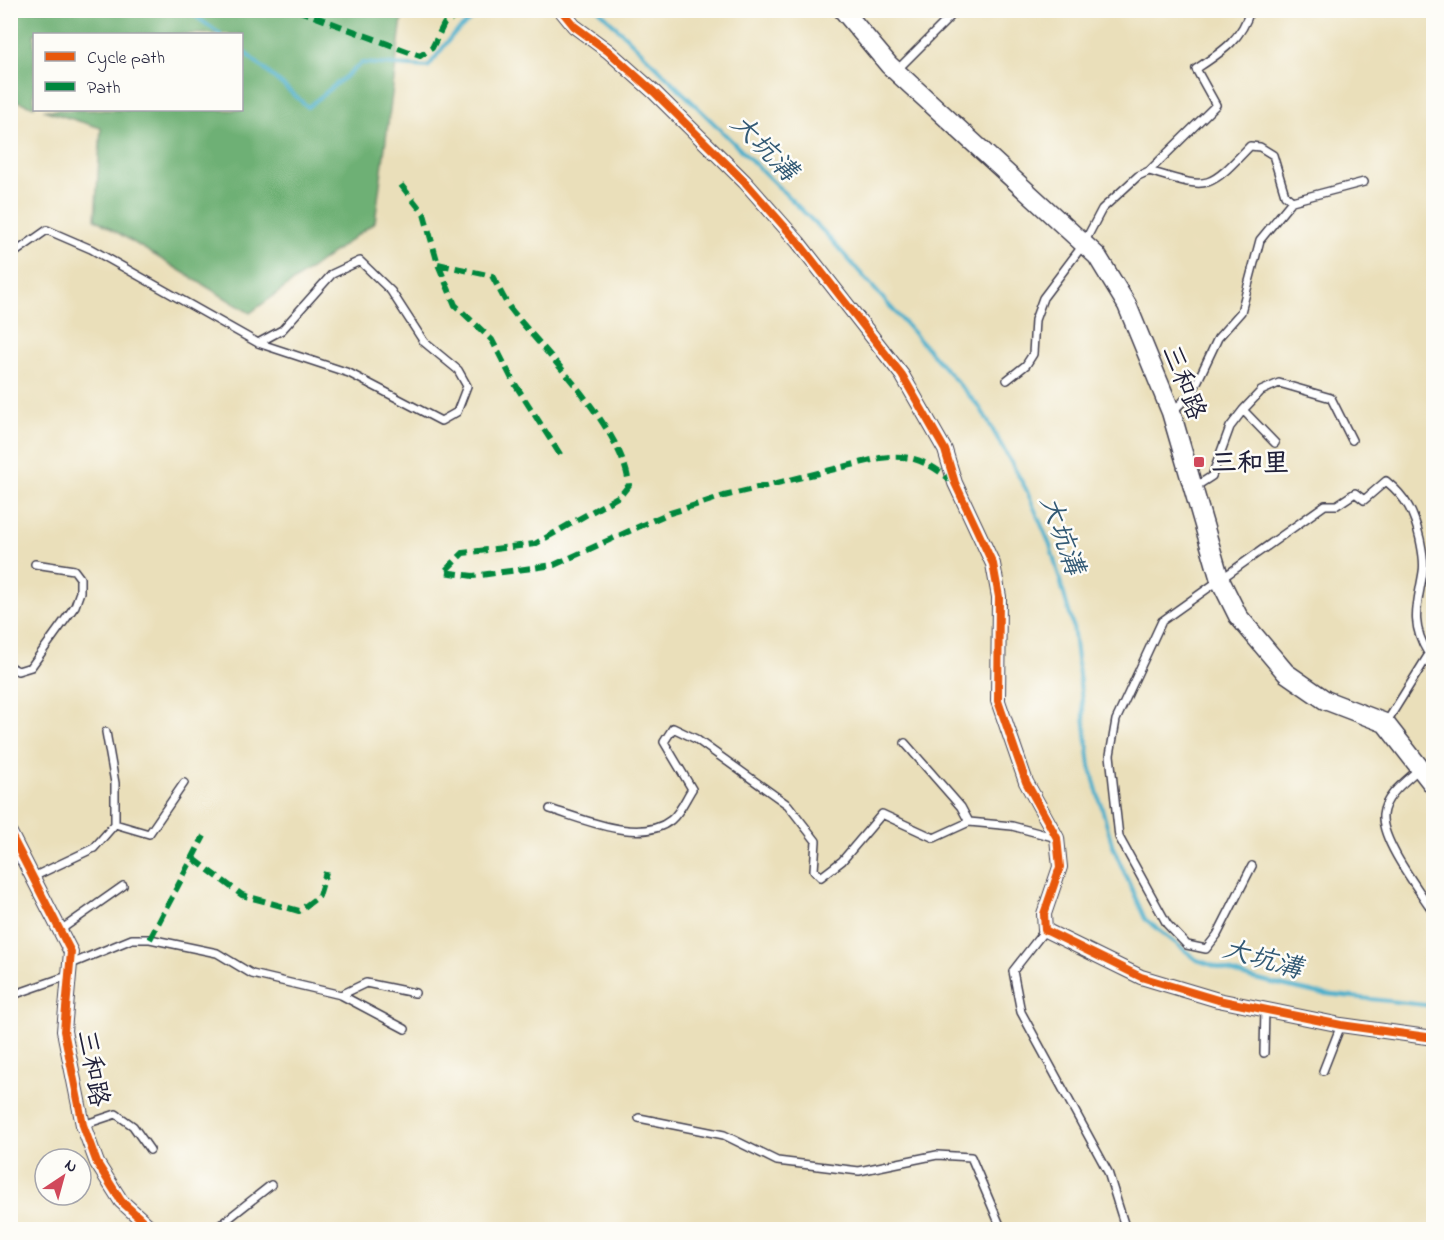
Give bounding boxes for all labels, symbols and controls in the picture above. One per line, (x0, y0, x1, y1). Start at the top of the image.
legend (33, 33, 243, 111)
text: Cycle path (87, 46, 165, 72)
text: Path (87, 76, 121, 102)
water label: 大坑溝 (721, 106, 807, 193)
street label: 三和路 (1150, 340, 1214, 426)
place label: 三和里 (1211, 446, 1289, 484)
marker: 三和里 (1192, 455, 1206, 469)
water label: 大坑溝 (1028, 491, 1094, 582)
water label: 大坑溝 (1218, 930, 1309, 991)
street label: 三和路 (66, 1027, 117, 1110)
north arrow (33, 1147, 93, 1207)
text: N (59, 1154, 82, 1179)

